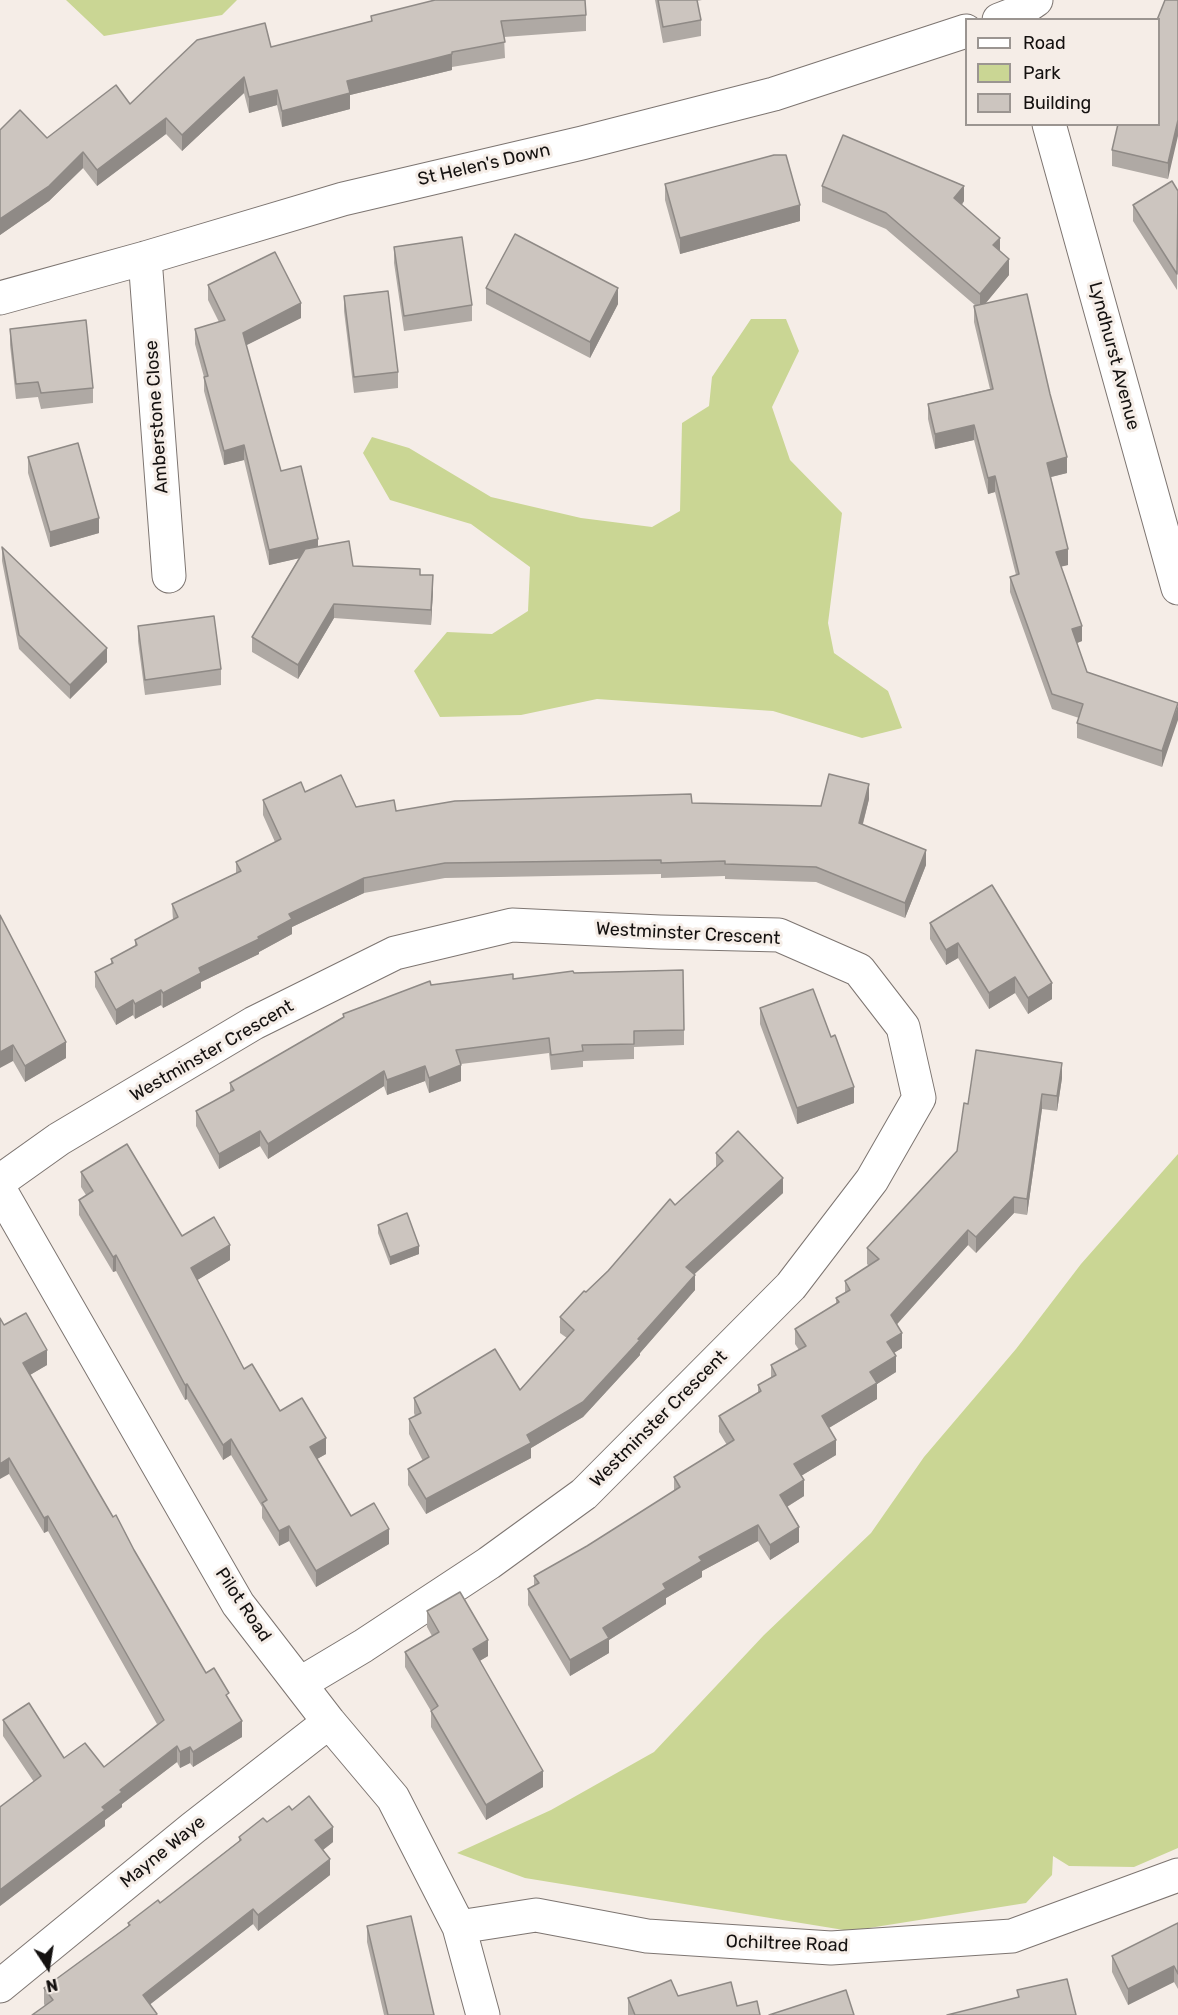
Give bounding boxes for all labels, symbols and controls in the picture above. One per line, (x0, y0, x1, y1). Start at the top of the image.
legend (965, 18, 1160, 126)
text: Road (1023, 32, 1066, 54)
text: Park (1023, 62, 1060, 84)
text: Building (1023, 92, 1091, 114)
street label: St Helen's Down (416, 139, 552, 191)
street label: Lyndhurst Avenue (1084, 280, 1144, 432)
street label: Amberstone Close (141, 340, 173, 494)
street label: Westminster Crescent (595, 918, 781, 950)
street label: Westminster Crescent (127, 995, 297, 1107)
street label: Westminster Crescent (586, 1346, 732, 1492)
street label: Pilot Road (210, 1564, 276, 1646)
street label: Mayne Waye (116, 1811, 210, 1893)
street label: Ochiltree Road (725, 1931, 849, 1957)
north arrow (18, 1937, 78, 1997)
text: N (44, 1975, 59, 1996)

